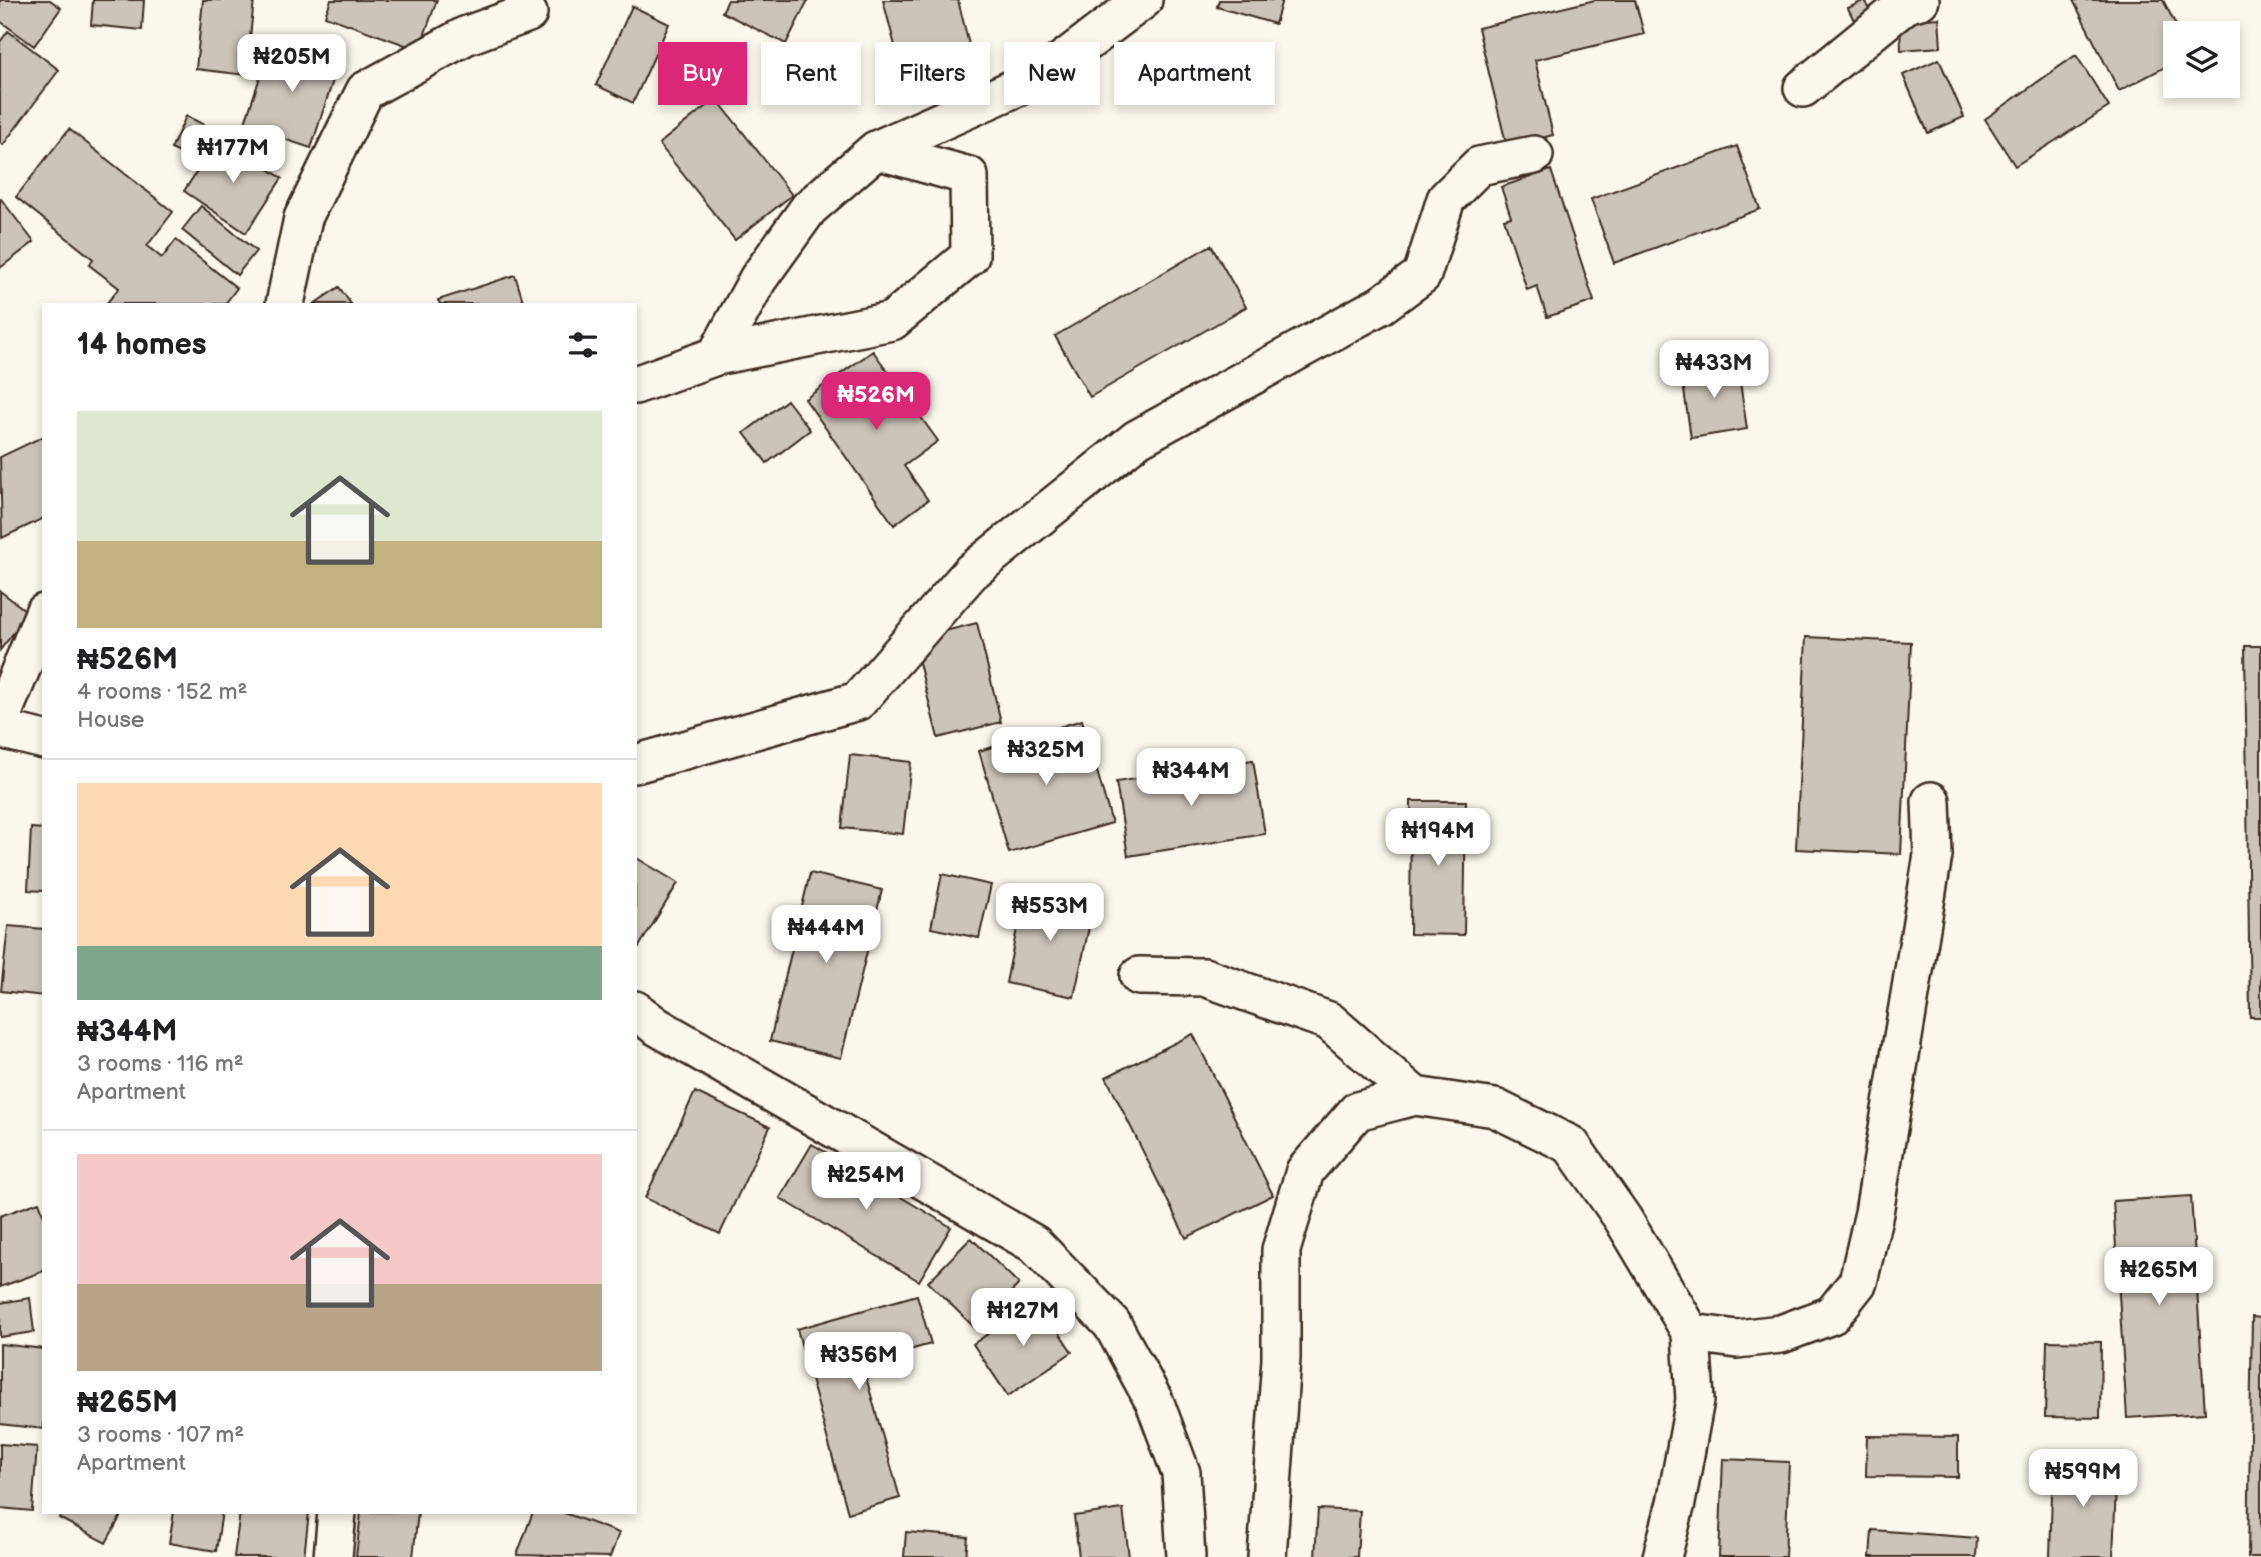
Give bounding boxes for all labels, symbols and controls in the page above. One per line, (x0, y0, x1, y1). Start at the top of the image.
map controls (2163, 21, 2240, 98)
button: layers (2163, 21, 2240, 98)
pin: ₦205M (243, 34, 341, 94)
chip: Buy (658, 42, 747, 105)
chip: Rent (761, 42, 861, 105)
chip: Filters (875, 42, 990, 105)
chip: New (1004, 42, 1100, 105)
chip: Apartment (1114, 42, 1275, 105)
text: ₦205M (253, 43, 331, 71)
pin: ₦177M (184, 125, 282, 185)
text: ₦177M (197, 134, 269, 162)
icon: filters (564, 326, 602, 364)
text: 14 homes (77, 327, 206, 363)
pin: ₦433M (1665, 340, 1763, 400)
text: ₦433M (1676, 349, 1752, 377)
pin: ₦526M (827, 372, 925, 432)
text: ₦526M (837, 381, 915, 409)
icon: home (277, 457, 403, 583)
text: ₦526M (77, 642, 178, 678)
text: 4 rooms · 152 m² (77, 678, 247, 706)
text: House (77, 706, 144, 734)
pin: ₦325M (997, 728, 1095, 787)
text: ₦325M (1008, 736, 1084, 764)
pin: ₦344M (1142, 748, 1240, 808)
text: ₦344M (1153, 757, 1229, 785)
pin: ₦194M (1389, 808, 1487, 868)
text: ₦194M (1401, 817, 1475, 845)
icon: home (277, 829, 403, 955)
pin: ₦553M (1001, 884, 1099, 943)
text: ₦553M (1012, 892, 1088, 920)
pin: ₦444M (777, 906, 875, 965)
text: ₦444M (787, 914, 865, 942)
text: ₦344M (77, 1014, 177, 1050)
text: 3 rooms · 116 m² (77, 1050, 244, 1078)
text: Apartment (77, 1078, 186, 1106)
pin: ₦254M (817, 1152, 915, 1212)
text: ₦254M (827, 1161, 905, 1189)
icon: home (277, 1200, 403, 1326)
pin: ₦265M (2110, 1248, 2208, 1307)
text: ₦265M (2120, 1256, 2198, 1284)
pin: ₦127M (974, 1288, 1072, 1348)
text: ₦127M (987, 1297, 1059, 1325)
pin: ₦356M (810, 1332, 908, 1392)
text: ₦356M (820, 1341, 898, 1369)
text: ₦265M (77, 1385, 178, 1421)
text: 3 rooms · 107 m² (77, 1421, 244, 1449)
text: Apartment (77, 1449, 186, 1477)
pin: ₦599M (2034, 1450, 2132, 1509)
text: ₦599M (2045, 1458, 2121, 1486)

